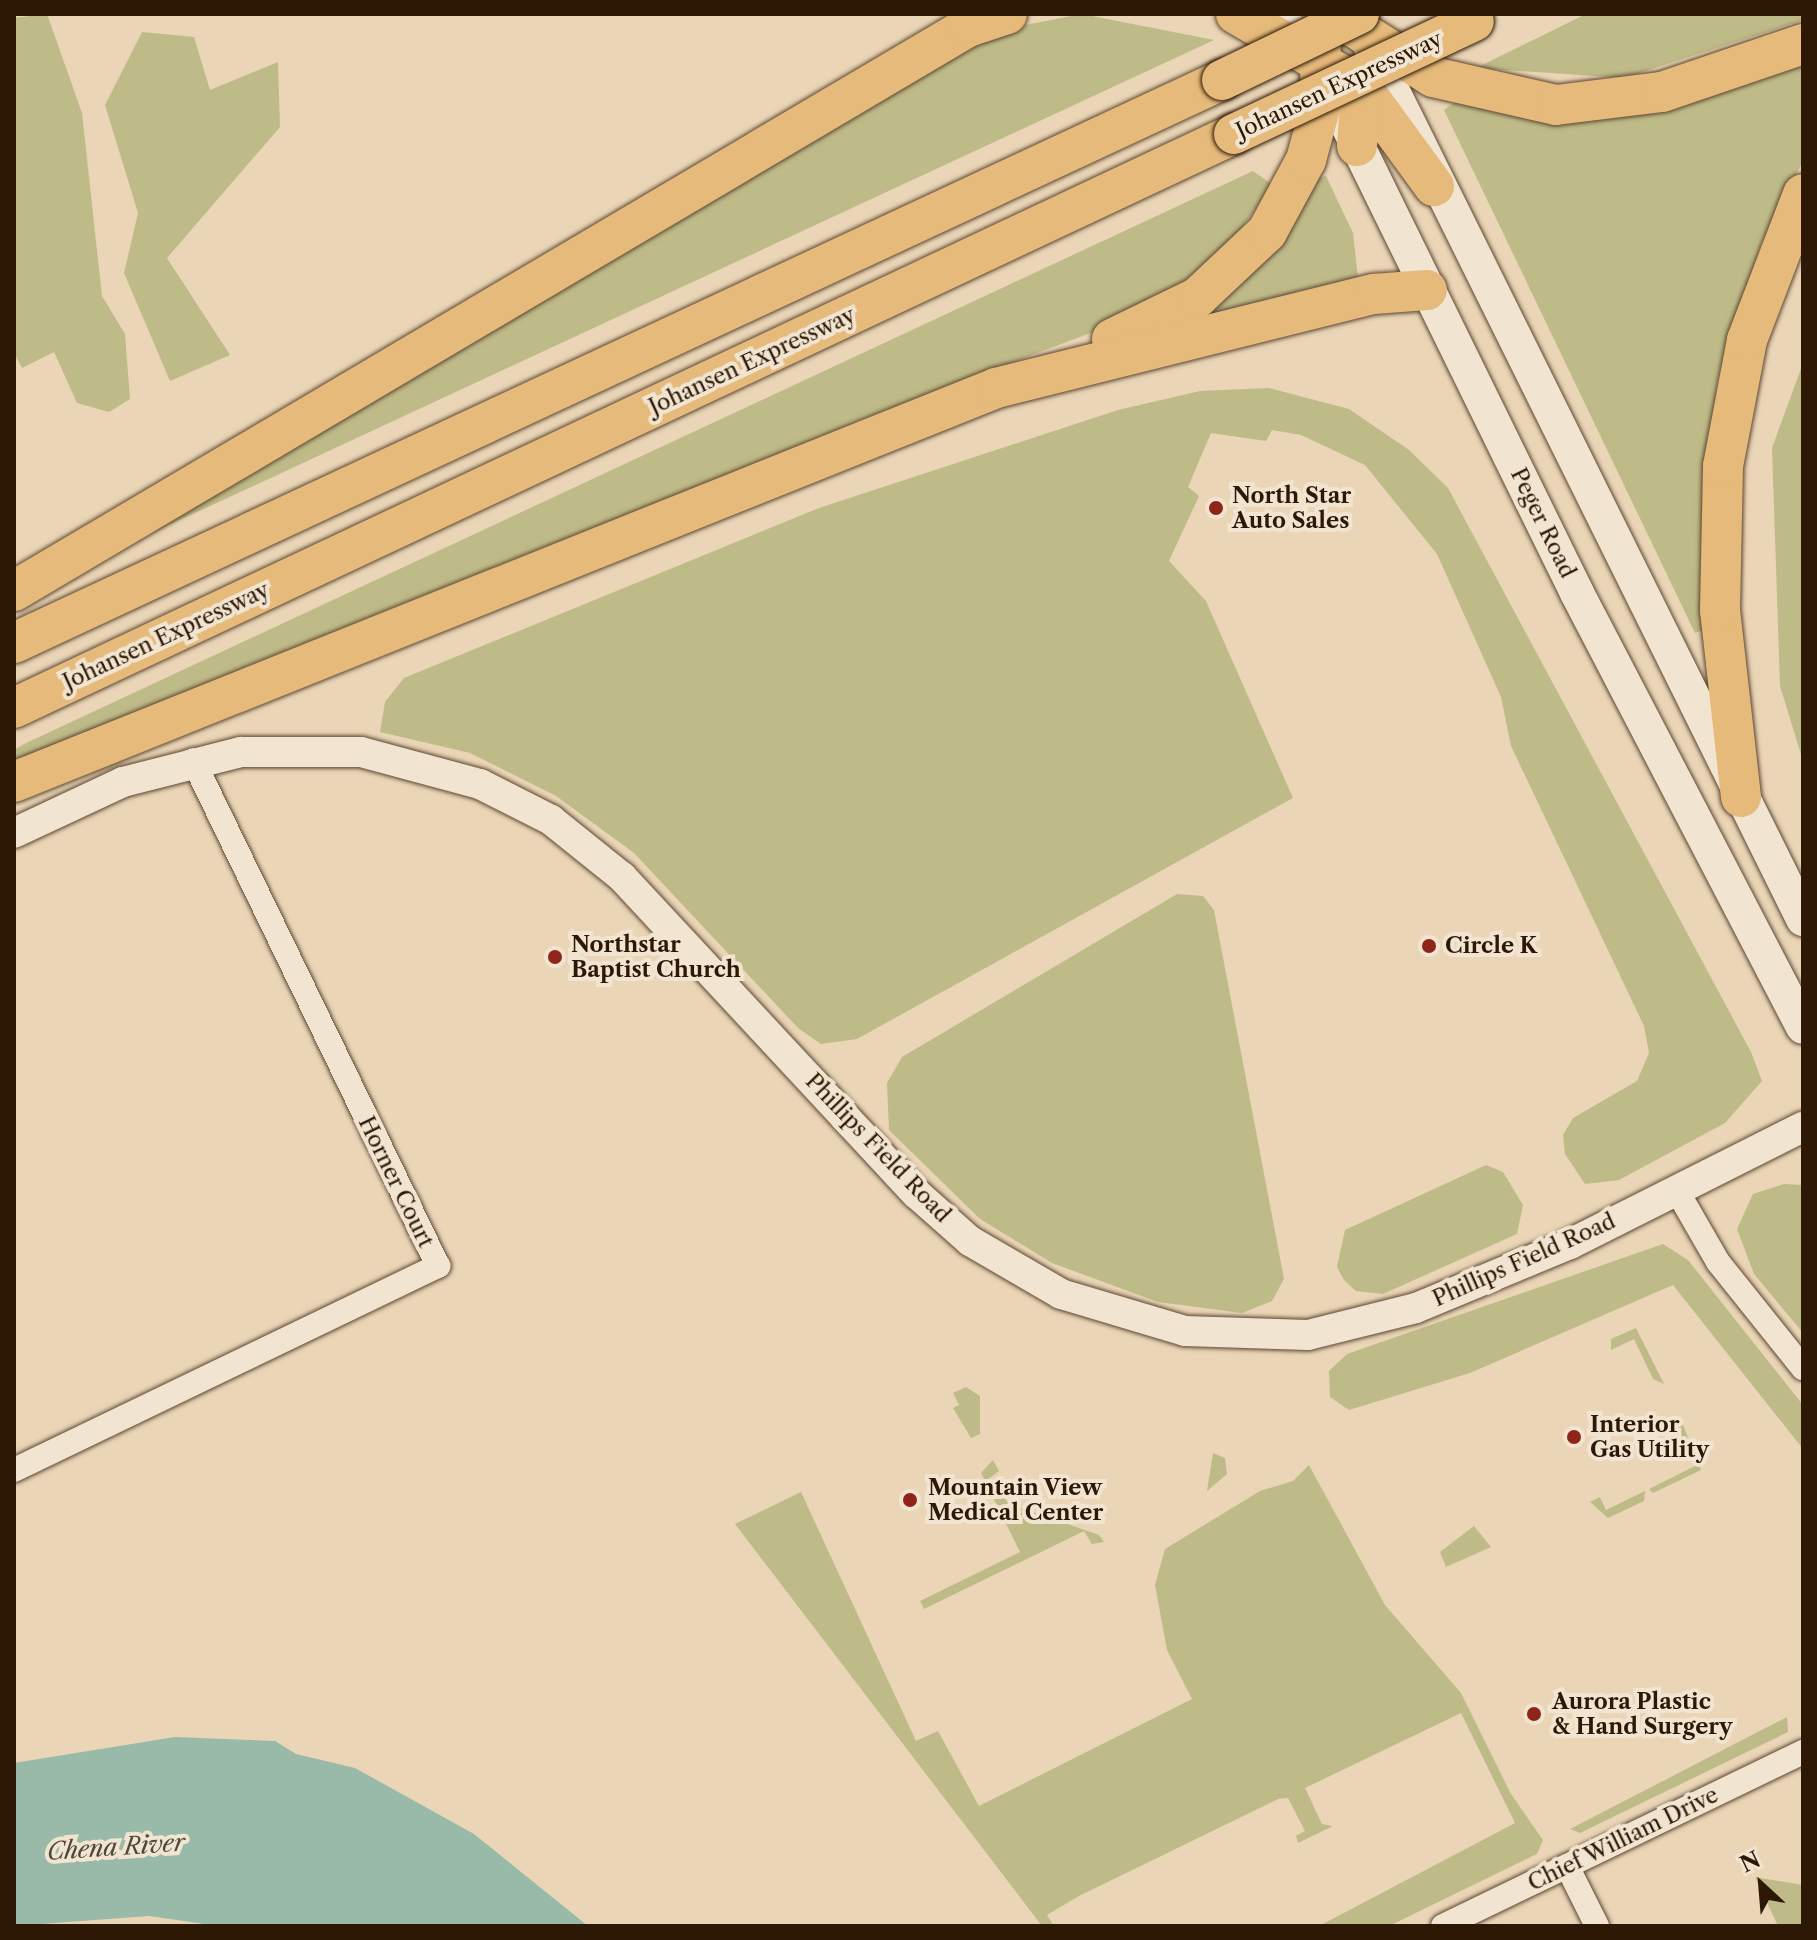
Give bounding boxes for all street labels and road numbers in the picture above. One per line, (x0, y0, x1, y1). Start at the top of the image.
street label: Johansen Expressway (1232, 26, 1446, 144)
street label: Johansen Expressway (645, 302, 859, 420)
street label: Peger Road (1505, 463, 1581, 583)
street label: Johansen Expressway (59, 577, 273, 695)
street label: Phillips Field Road (800, 1068, 956, 1228)
street label: Horner Court (353, 1112, 439, 1252)
street label: Phillips Field Road (1429, 1208, 1619, 1312)
street label: Chief William Drive (1523, 1781, 1723, 1897)

